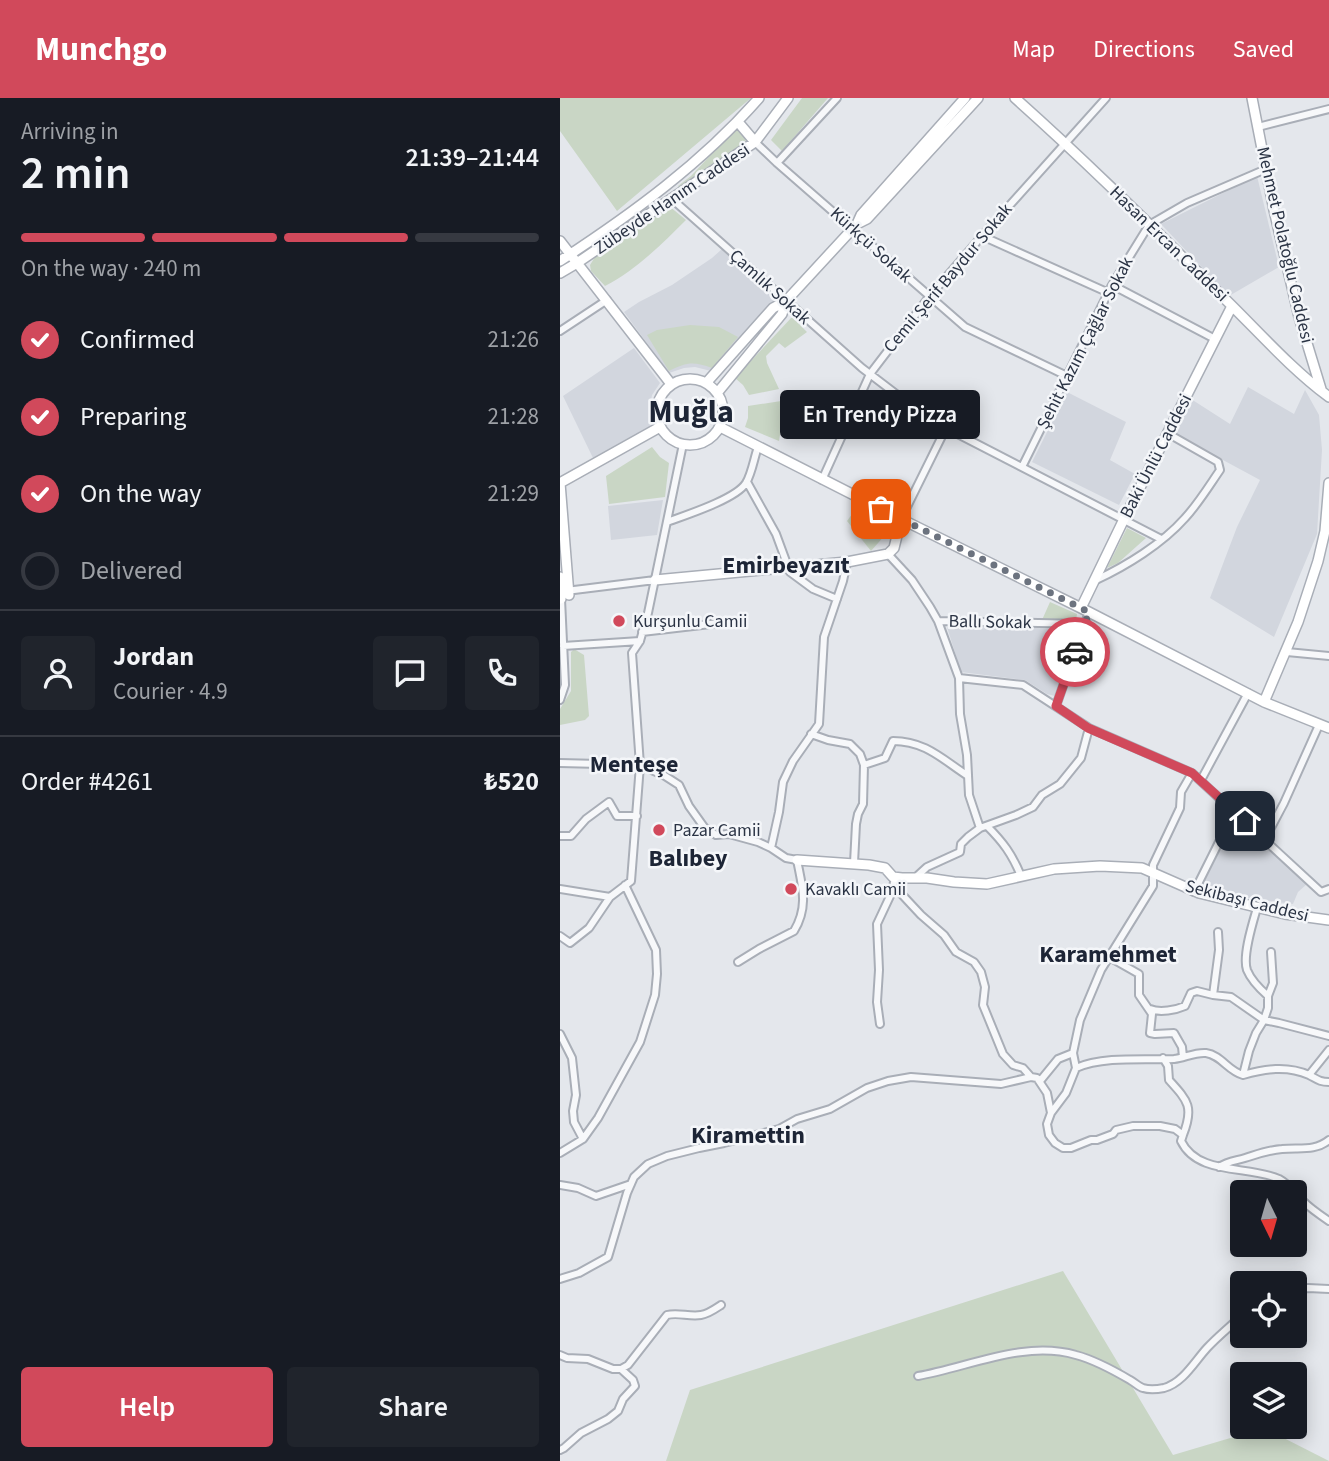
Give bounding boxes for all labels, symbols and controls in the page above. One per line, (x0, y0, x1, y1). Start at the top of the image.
text: Munchgo (35, 26, 167, 73)
text: Map (1012, 32, 1055, 67)
text: Directions (1093, 32, 1195, 67)
text: Saved (1233, 32, 1294, 67)
text: Arriving in (21, 115, 119, 148)
street label: Zübeyde Hanım Caddesi (589, 138, 755, 260)
text: 21:39–21:44 (406, 139, 539, 176)
text: 2 min (21, 141, 130, 206)
street label: Mehmet Polatoğlu Caddesi (1250, 144, 1320, 346)
street label: Hasan Ercan Caddesi (1104, 180, 1234, 308)
street label: Cemil Şerif Baydur Sokak (878, 198, 1018, 358)
street label: Kürkçü Sokak (825, 201, 918, 289)
street label: Çamlık Sokak (724, 244, 816, 330)
text: On the way · 240 m (21, 252, 201, 285)
street label: Şehit Kazım Çağlar Sokak (1031, 252, 1139, 434)
icon: check (21, 321, 59, 359)
text: Confirmed (80, 321, 195, 358)
text: 21:26 (488, 323, 539, 356)
district label: Muğla (648, 389, 734, 435)
callout: En Trendy Pizza (781, 390, 981, 439)
street label: Baki Ünlü Caddesi (1114, 390, 1198, 522)
icon: check (21, 398, 59, 436)
text: Preparing (80, 398, 186, 435)
text: En Trendy Pizza (803, 398, 957, 431)
text: 21:28 (488, 400, 539, 433)
icon: check (21, 475, 59, 513)
text: On the way (80, 475, 201, 512)
text: 21:29 (488, 477, 539, 510)
pin (851, 479, 911, 539)
icon: bag (862, 490, 900, 528)
district label: Emirbeyazıt (722, 548, 850, 583)
text: Delivered (80, 552, 183, 589)
place label: Kurşunlu Camii (633, 609, 747, 634)
street label: Ballı Sokak (948, 609, 1032, 635)
marker: Kurşunlu Camii (611, 613, 627, 629)
courier (1040, 617, 1110, 687)
icon: car (1056, 633, 1094, 671)
button: person (21, 636, 95, 710)
button: chat (373, 636, 447, 710)
button: phone (465, 636, 539, 710)
text: Jordan (113, 638, 194, 675)
text: Courier · 4.9 (113, 675, 228, 708)
district label: Menteşe (590, 747, 678, 782)
text: Order #4261 (21, 763, 153, 800)
text: ₺520 (484, 763, 539, 800)
pin (1215, 791, 1275, 851)
icon: home (1226, 802, 1264, 840)
place label: Pazar Camii (673, 818, 761, 843)
marker: Pazar Camii (651, 822, 667, 838)
district label: Balıbey (648, 841, 728, 876)
street label: Sekibaşı Caddesi (1183, 874, 1311, 928)
place label: Kavaklı Camii (805, 877, 906, 902)
marker: Kavaklı Camii (783, 881, 799, 897)
district label: Karamehmet (1039, 937, 1177, 972)
district label: Kiramettin (691, 1118, 805, 1153)
north arrow (1230, 1180, 1307, 1256)
map controls (1230, 1180, 1307, 1439)
button: locate (1230, 1271, 1307, 1348)
button: layers (1230, 1362, 1307, 1439)
button: Help (21, 1367, 273, 1447)
button: Share (287, 1367, 539, 1447)

